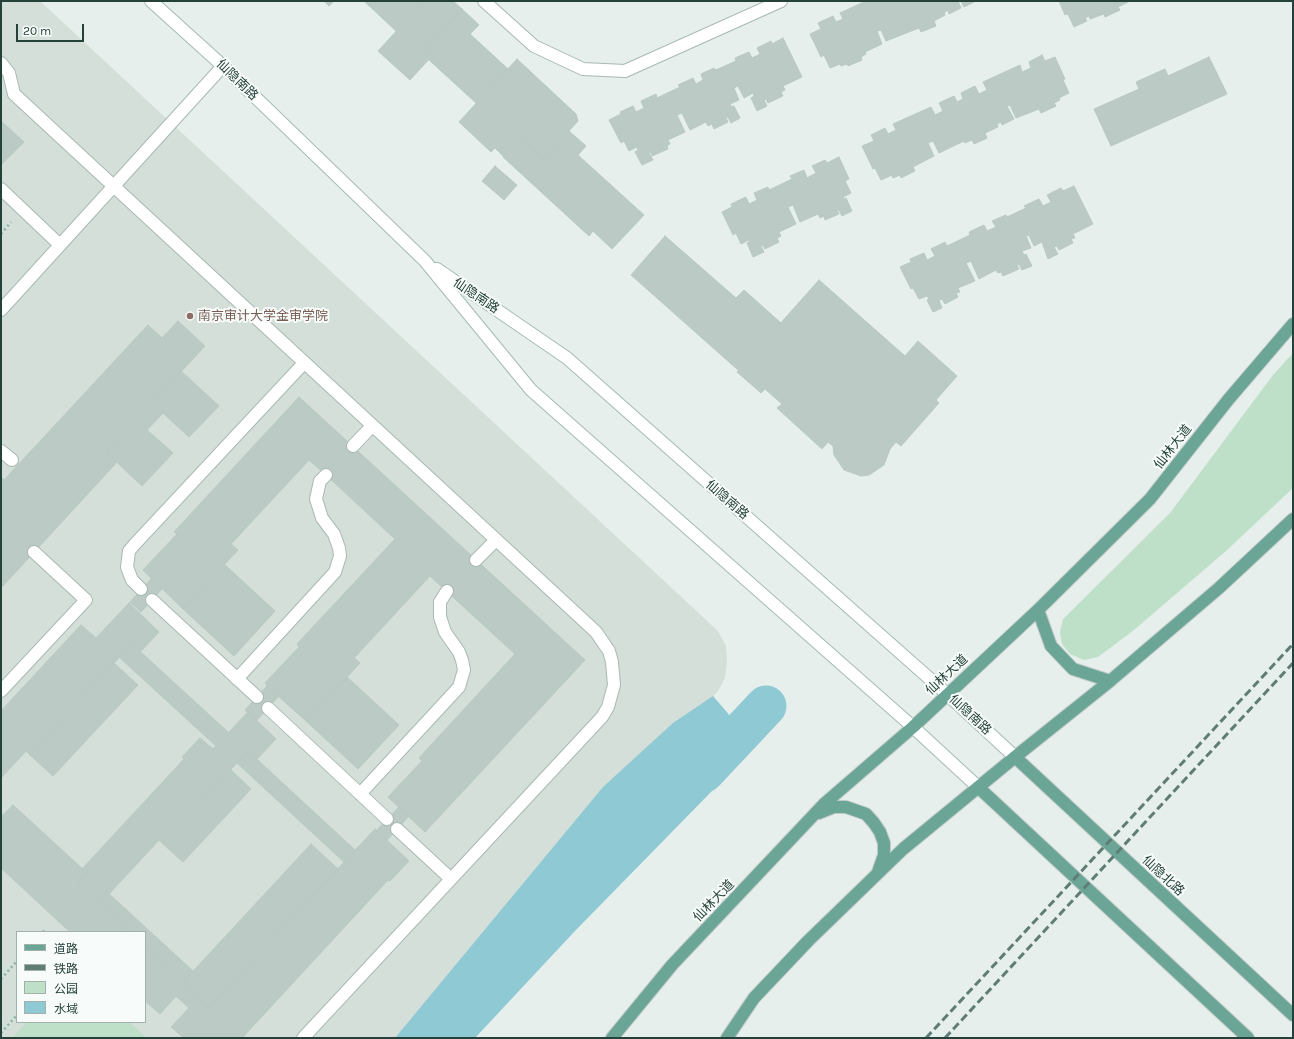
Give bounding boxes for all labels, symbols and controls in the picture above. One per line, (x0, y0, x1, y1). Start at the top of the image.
scale bar (18, 16, 86, 42)
text: 20 m (23, 24, 51, 38)
street label: 仙隐南路 (213, 56, 261, 104)
street label: 仙隐南路 (450, 275, 502, 317)
place label: 南京审计大学金审学院 (198, 308, 328, 324)
marker: 南京审计大学金审学院 (185, 311, 195, 321)
street label: 仙林大道 (1151, 422, 1195, 472)
street label: 仙隐南路 (702, 477, 752, 523)
street label: 仙林大道 (923, 652, 971, 698)
street label: 仙隐南路 (946, 692, 994, 738)
street label: 仙隐北路 (1139, 853, 1187, 899)
street label: 仙林大道 (690, 877, 738, 925)
legend (16, 931, 146, 1023)
text: 道路 (54, 942, 78, 956)
text: 铁路 (54, 962, 78, 976)
text: 公园 (54, 982, 78, 996)
text: 水域 (54, 1002, 78, 1016)

